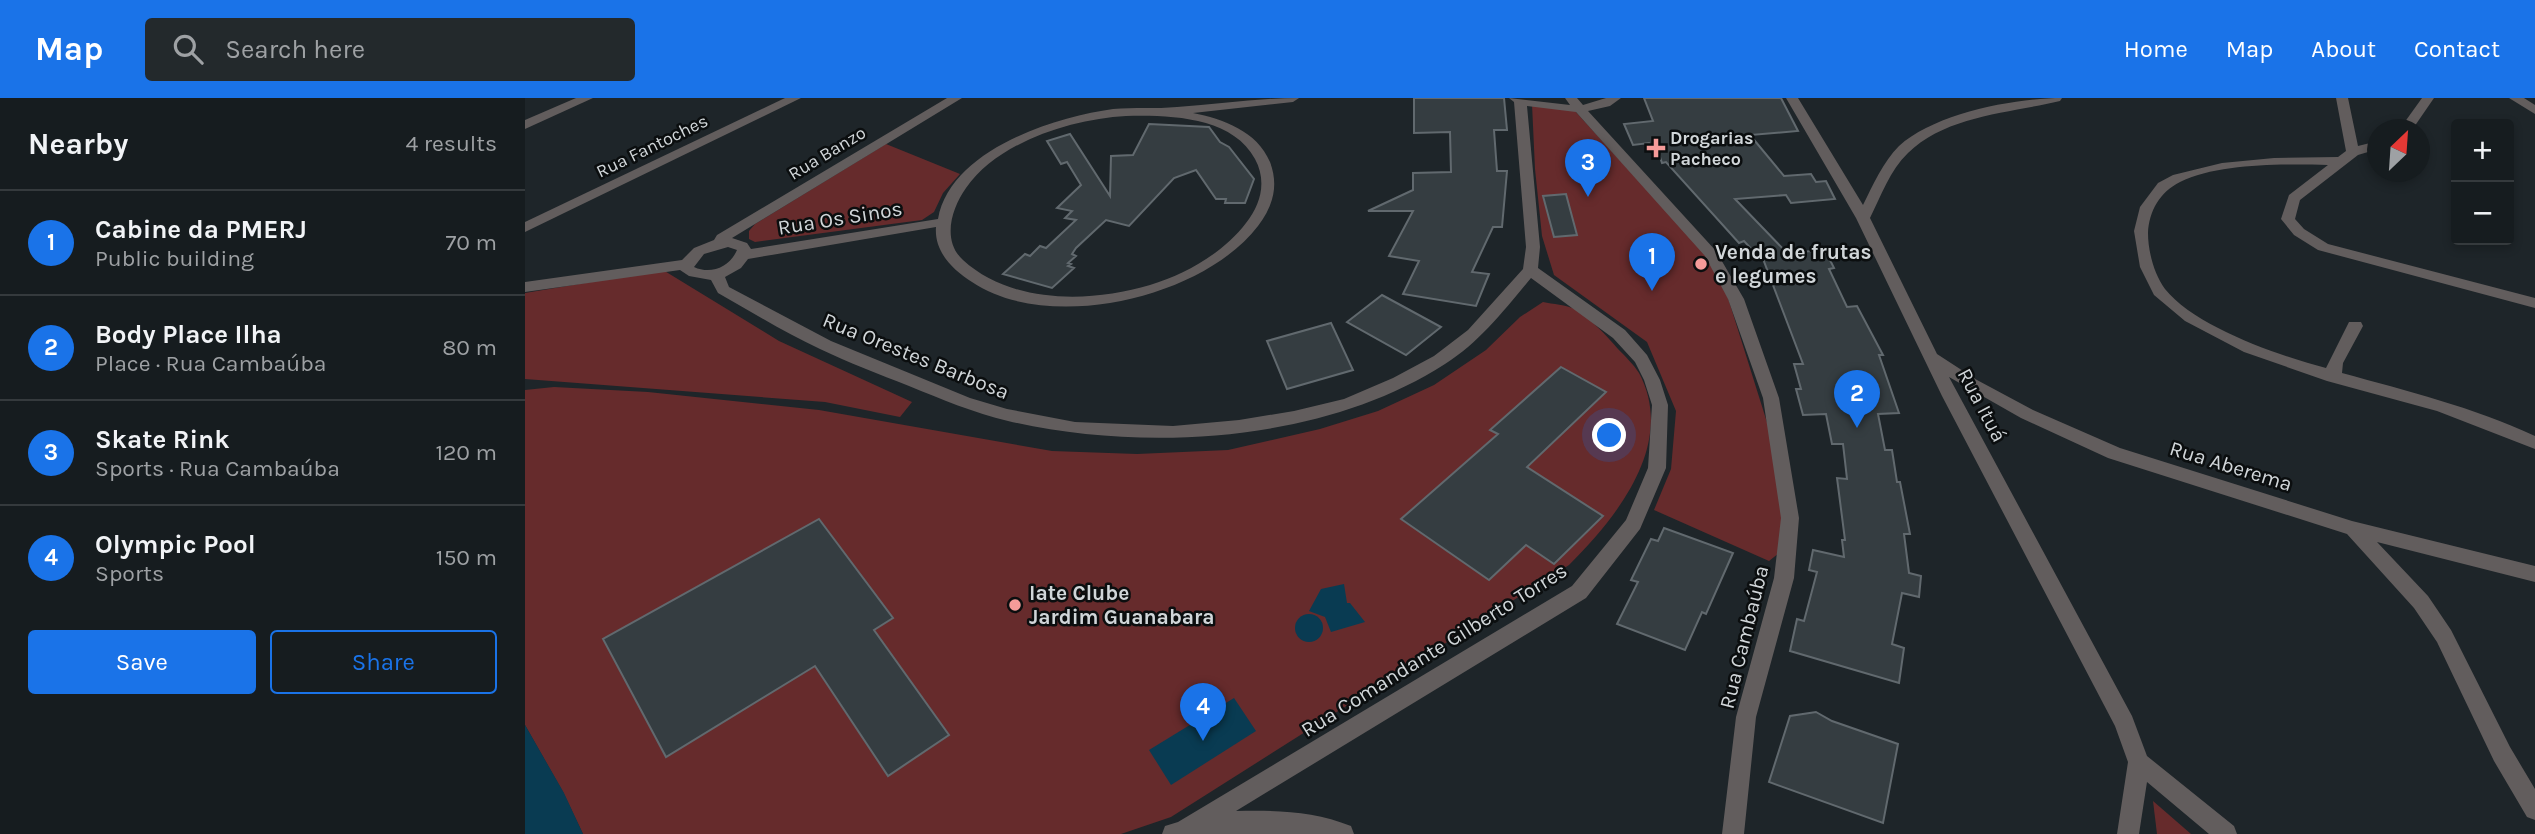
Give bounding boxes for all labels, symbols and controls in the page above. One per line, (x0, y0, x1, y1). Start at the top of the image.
search box (145, 18, 635, 81)
text: Map (35, 30, 103, 68)
icon: search (169, 30, 207, 68)
text: Search here (225, 34, 365, 65)
text: Home (2124, 35, 2188, 63)
text: Map (2226, 35, 2273, 63)
text: About (2311, 35, 2376, 63)
text: Contact (2414, 35, 2500, 63)
street label: Rua Fantoches (593, 110, 711, 182)
north arrow (2367, 119, 2430, 182)
map controls (2451, 119, 2514, 245)
button: + (2451, 119, 2514, 182)
street label: Rua Banzo (784, 121, 870, 185)
text: Nearby (28, 126, 128, 162)
place label: Drogarias Pacheco (1670, 127, 1754, 170)
text: 4 results (405, 130, 497, 157)
pin: 3 (1565, 139, 1611, 197)
marker: Drogarias Pacheco (1648, 140, 1664, 156)
button: − (2451, 182, 2514, 245)
street label: Rua Os Sinos (776, 196, 904, 240)
text: Cabine da PMERJ (95, 214, 307, 245)
text: 1 (47, 229, 55, 256)
text: 70 m (446, 229, 497, 256)
pin: 1 (1629, 233, 1675, 291)
place label: Venda de frutas e legumes (1715, 240, 1872, 288)
text: Public building (95, 245, 254, 272)
marker: Venda de frutas e legumes (1693, 256, 1709, 272)
street label: Rua Orestes Barbosa (819, 308, 1013, 404)
text: Body Place Ilha (95, 319, 282, 350)
text: 2 (44, 334, 58, 361)
text: 80 m (442, 334, 497, 361)
text: Place · Rua Cambaúba (95, 350, 326, 377)
street label: Rua Ituá (1953, 364, 2011, 446)
pin: 2 (1834, 370, 1880, 428)
your location (1592, 418, 1626, 452)
text: Skate Rink (95, 424, 230, 455)
street label: Rua Aberema (2167, 436, 2295, 496)
text: 3 (44, 439, 58, 466)
text: 120 m (435, 439, 497, 466)
text: Sports · Rua Cambaúba (95, 455, 340, 482)
text: Olympic Pool (95, 529, 256, 560)
text: 4 (44, 544, 58, 571)
text: 150 m (436, 544, 497, 571)
street label: Rua Comandante Gilberto Torres (1297, 558, 1571, 742)
text: Sports (95, 560, 164, 587)
street label: Rua Cambaúba (1715, 563, 1773, 711)
place label: Iate Clube Jardim Guanabara (1029, 581, 1215, 629)
marker: Iate Clube Jardim Guanabara (1007, 597, 1023, 613)
button: Save (28, 630, 256, 694)
button: Share (270, 630, 497, 694)
pin: 4 (1180, 683, 1226, 741)

